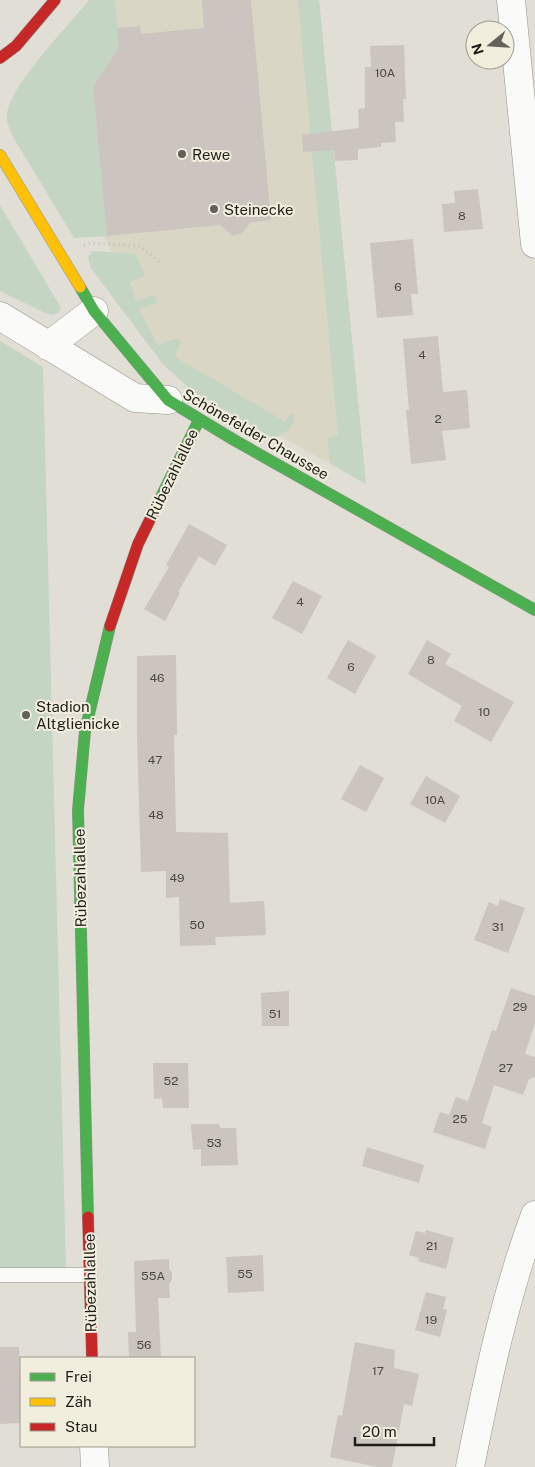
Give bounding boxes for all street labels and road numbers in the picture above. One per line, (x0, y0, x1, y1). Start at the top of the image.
street label: Schönefelder Chaussee (180, 385, 332, 483)
street label: Rübezahlallee (143, 426, 201, 522)
street label: Rübezahlallee (71, 829, 89, 927)
street label: Rübezahlallee (81, 1234, 99, 1332)

